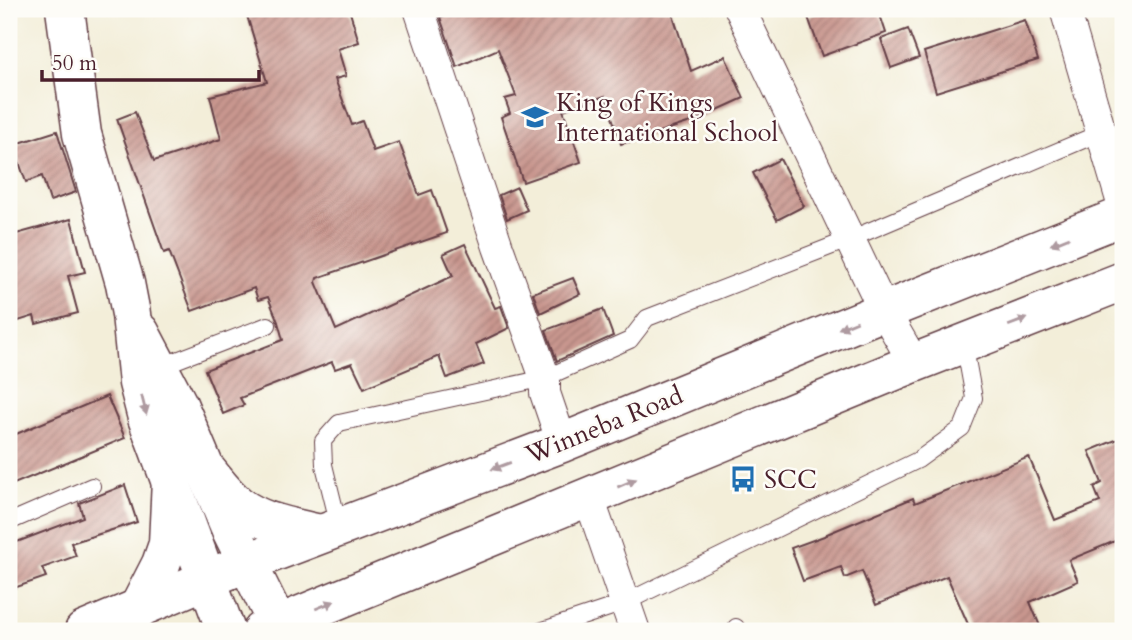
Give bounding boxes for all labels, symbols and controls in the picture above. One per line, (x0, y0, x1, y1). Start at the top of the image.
scale bar (42, 38, 259, 82)
text: 50 m (52, 49, 97, 78)
place label: King of Kings International School (556, 85, 779, 150)
school or university icon: King of Kings International School (520, 102, 550, 132)
one-way arrow (1049, 236, 1070, 247)
one-way arrow (1008, 316, 1029, 327)
one-way arrow (838, 320, 859, 331)
street label: Winneba Road (519, 377, 688, 473)
one-way arrow (138, 394, 149, 416)
one-way arrow (491, 461, 512, 472)
place label: SCC (764, 462, 817, 497)
bus stop icon: SCC (728, 464, 758, 494)
one-way arrow (616, 477, 637, 488)
one-way arrow (315, 600, 336, 611)

